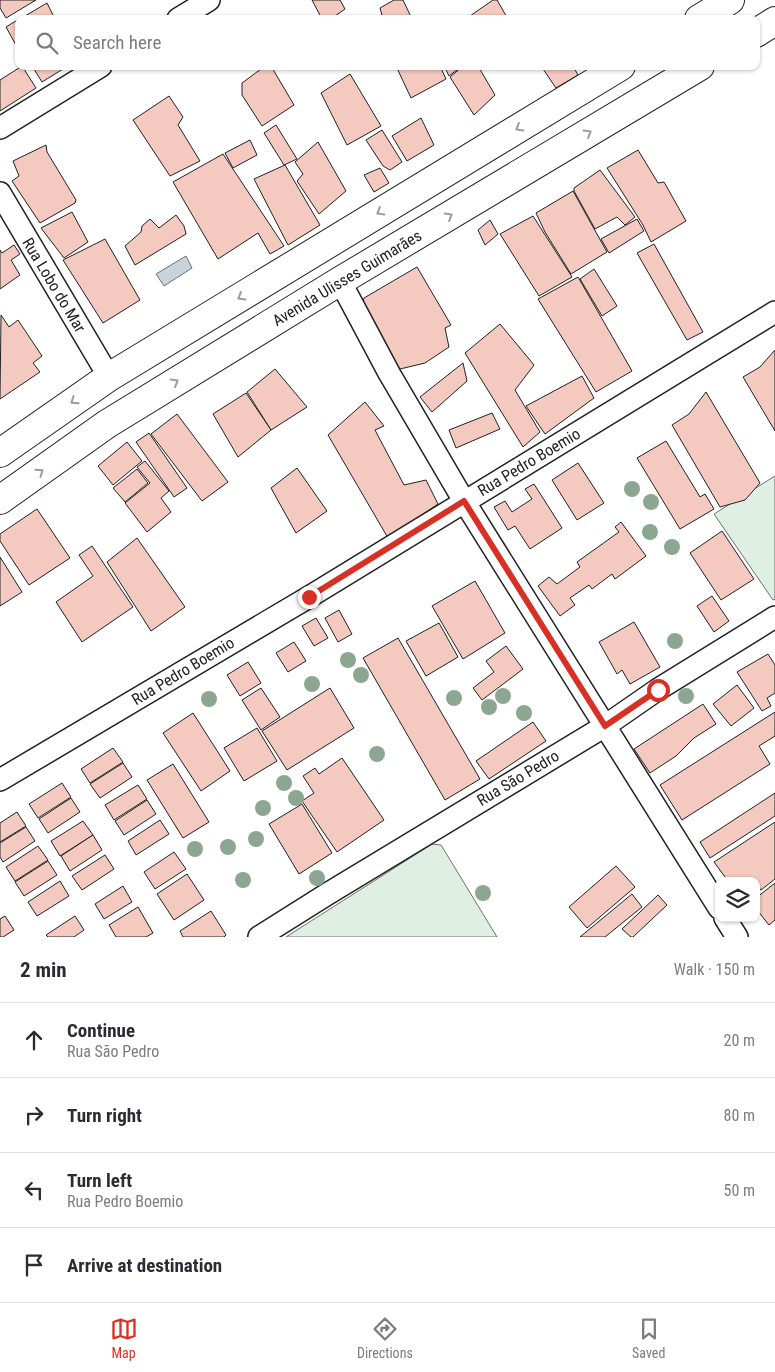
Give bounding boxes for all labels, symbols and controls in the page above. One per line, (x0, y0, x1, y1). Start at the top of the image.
search box (15, 15, 760, 70)
icon: search (33, 29, 61, 57)
text: Search here (73, 31, 161, 54)
one-way arrow (516, 121, 525, 131)
one-way arrow (583, 129, 592, 139)
one-way arrow (377, 206, 386, 216)
one-way arrow (443, 213, 452, 223)
street label: Avenida Ulisses Guimarães (269, 226, 425, 330)
street label: Rua Lobo do Mar (18, 234, 90, 336)
one-way arrow (238, 290, 247, 300)
one-way arrow (170, 379, 179, 389)
one-way arrow (70, 395, 80, 404)
street label: Rua Pedro Boemio (474, 424, 584, 500)
one-way arrow (34, 469, 44, 478)
route end (298, 586, 321, 609)
street label: Rua Pedro Boemio (128, 633, 238, 709)
route start (647, 679, 670, 702)
street label: Rua São Pedro (474, 746, 562, 810)
map controls (715, 877, 760, 922)
button: layers (715, 877, 760, 922)
text: 2 min (20, 958, 67, 982)
text: Walk · 150 m (674, 960, 755, 979)
text: Continue (67, 1019, 135, 1042)
icon: ahead (20, 1026, 48, 1054)
text: 20 m (723, 1031, 755, 1050)
text: Rua São Pedro (67, 1042, 159, 1061)
icon: right (20, 1101, 48, 1129)
text: Turn right (67, 1104, 142, 1127)
text: 80 m (723, 1106, 755, 1125)
text: Turn left (67, 1169, 132, 1192)
icon: left (20, 1176, 48, 1204)
text: 50 m (723, 1181, 755, 1200)
text: Rua Pedro Boemio (67, 1192, 183, 1211)
icon: arrive (20, 1251, 48, 1279)
text: Arrive at destination (67, 1254, 222, 1277)
tab: Map (110, 1315, 138, 1361)
tab: Directions (357, 1315, 413, 1361)
tab: Saved (632, 1315, 665, 1361)

